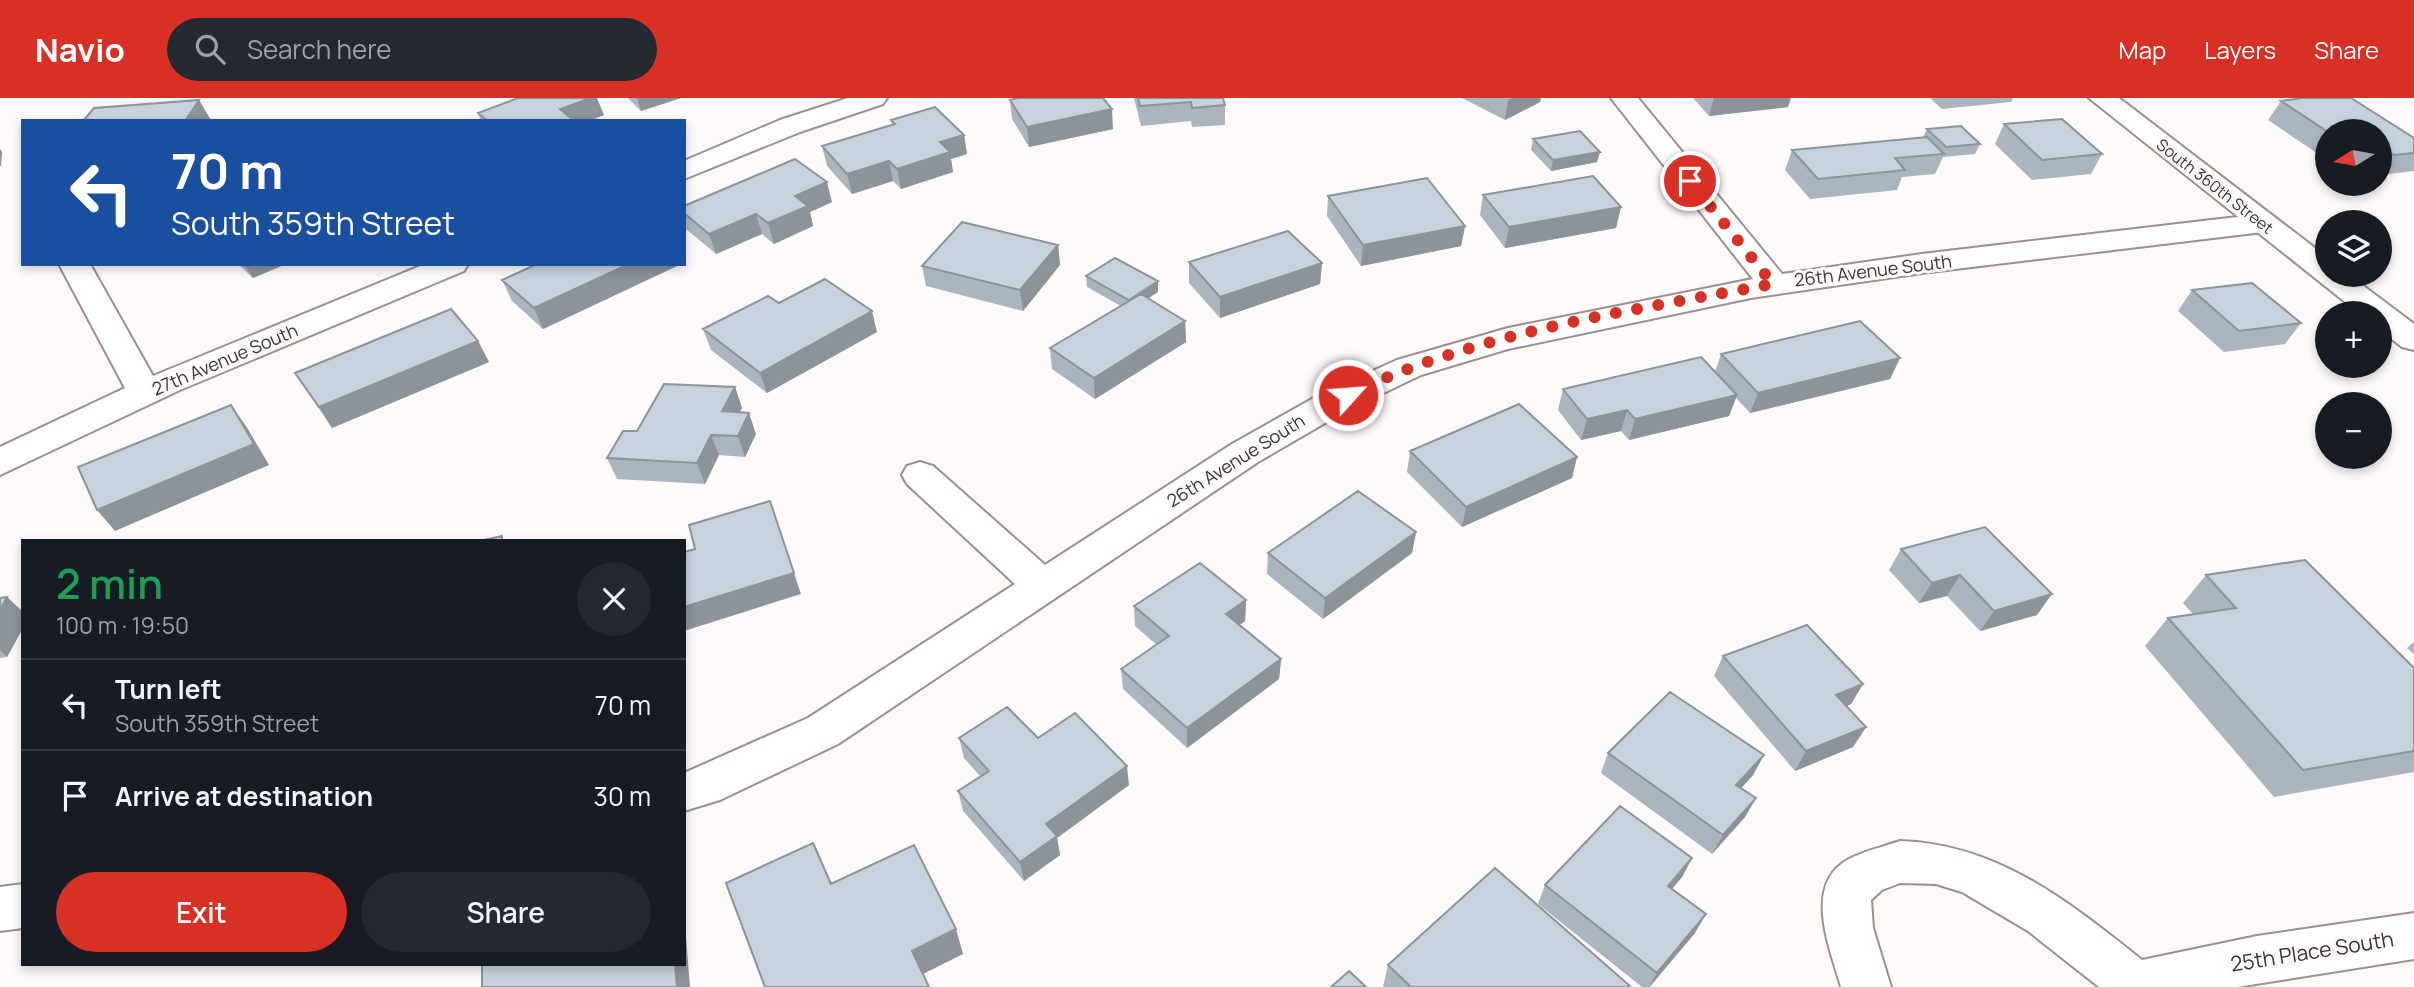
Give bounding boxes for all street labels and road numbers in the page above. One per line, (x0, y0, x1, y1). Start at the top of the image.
street label: South 360th Street (2152, 133, 2278, 239)
street label: 26th Avenue South (1793, 248, 1953, 292)
street label: 27th Avenue South (148, 317, 301, 401)
street label: 26th Avenue South (1162, 408, 1309, 512)
street label: 25th Place South (2228, 924, 2395, 978)

